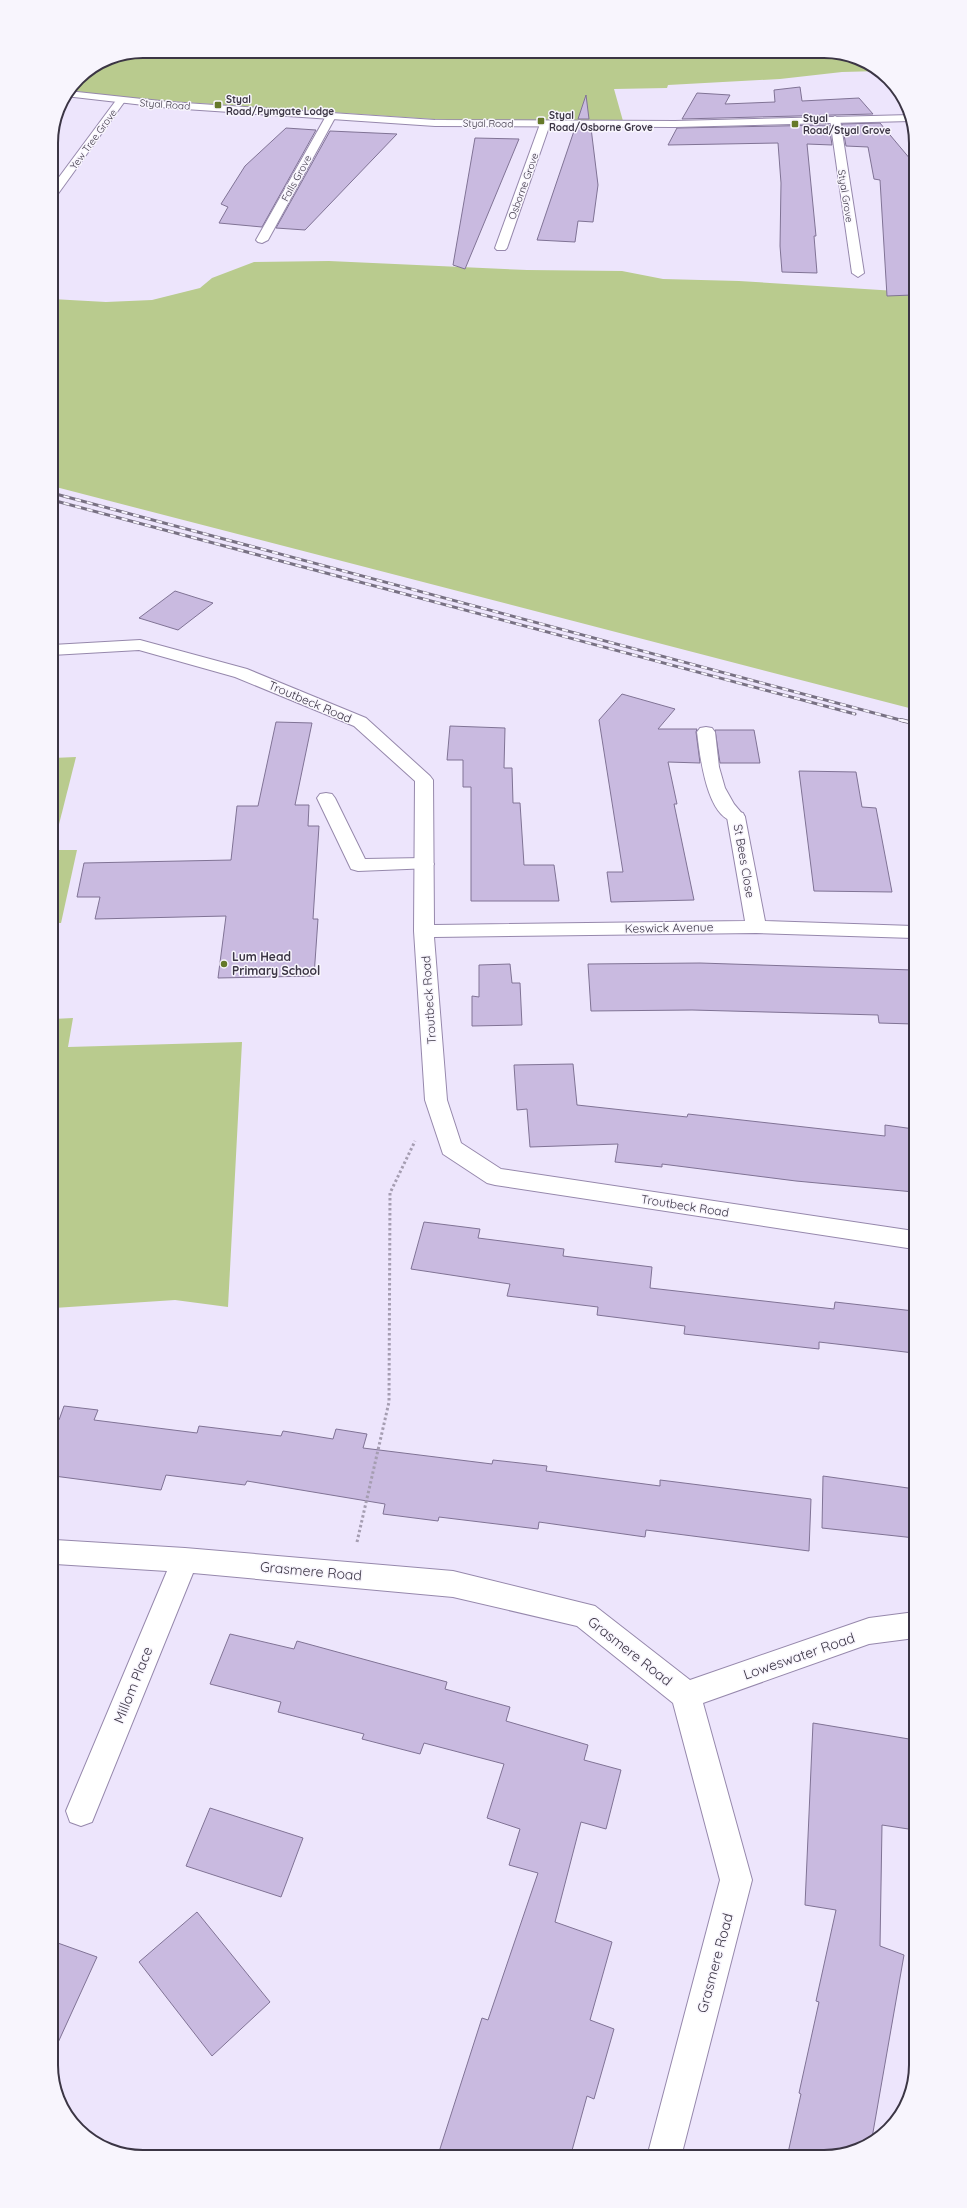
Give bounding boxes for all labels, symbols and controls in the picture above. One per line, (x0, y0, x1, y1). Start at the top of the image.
place label: Styal Road/Pymgate Lodge (226, 93, 334, 118)
street label: Styal Road (139, 96, 191, 113)
marker: Styal Road/Pymgate Lodge (213, 100, 223, 110)
street label: Yew Tree Grove (67, 106, 120, 172)
place label: Styal Road/Osborne Grove (549, 109, 653, 134)
place label: Styal Road/Styal Grove (803, 112, 891, 137)
marker: Styal Road/Osborne Grove (536, 116, 546, 126)
street label: Styal Road (463, 117, 513, 130)
marker: Styal Road/Styal Grove (790, 119, 800, 129)
street label: Osborne Grove (505, 151, 542, 221)
street label: Falls Grove (278, 152, 315, 204)
street label: Styal Grove (835, 169, 856, 224)
street label: Troutbeck Road (266, 677, 354, 726)
street label: St Bees Close (731, 823, 758, 899)
street label: Keswick Avenue (624, 919, 714, 936)
place label: Lum Head Primary School (232, 949, 320, 978)
street label: Troutbeck Road (418, 955, 439, 1045)
marker: Lum Head Primary School (219, 959, 229, 969)
street label: Troutbeck Road (640, 1191, 730, 1220)
street label: Grasmere Road (259, 1558, 363, 1584)
street label: Grasmere Road (584, 1612, 676, 1690)
street label: Loweswater Road (741, 1629, 857, 1683)
street label: Millom Place (109, 1644, 157, 1726)
street label: Grasmere Road (693, 1911, 737, 2015)

